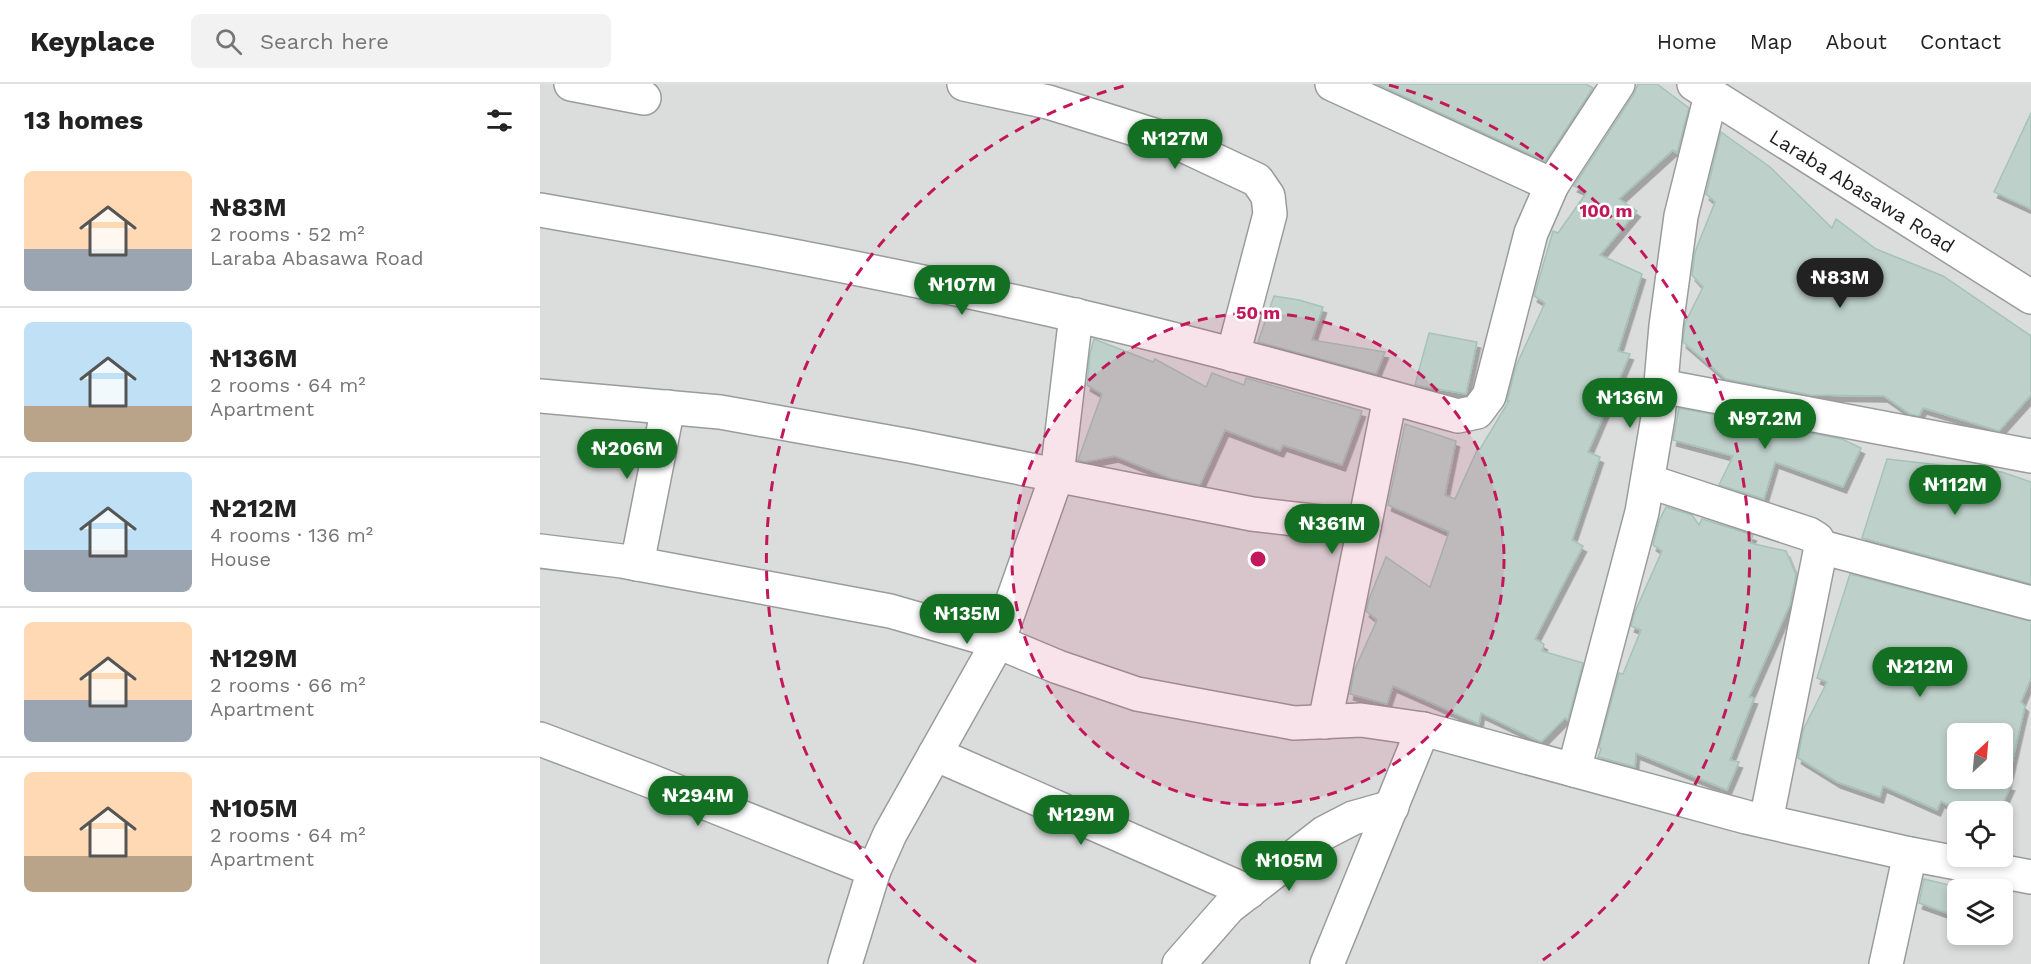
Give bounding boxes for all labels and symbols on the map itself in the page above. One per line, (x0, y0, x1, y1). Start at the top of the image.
pin: ₦127M (1133, 119, 1217, 170)
street label: Laraba Abasawa Road (1765, 124, 1959, 258)
text: 100 m (1579, 200, 1633, 221)
pin: ₦83M (1804, 258, 1876, 309)
pin: ₦107M (920, 265, 1004, 316)
text: 50 m (1236, 302, 1280, 323)
pin: ₦136M (1588, 378, 1672, 429)
pin: ₦97.2M (1716, 399, 1814, 450)
pin: ₦206M (585, 429, 669, 480)
pin: ₦112M (1913, 465, 1997, 516)
pin: ₦361M (1290, 504, 1374, 555)
centre of rings (1248, 549, 1268, 569)
pin: ₦135M (925, 594, 1009, 645)
pin: ₦212M (1878, 647, 1962, 698)
north arrow (1947, 723, 2013, 789)
pin: ₦294M (656, 776, 740, 827)
pin: ₦129M (1039, 795, 1123, 846)
pin: ₦105M (1247, 841, 1331, 892)

